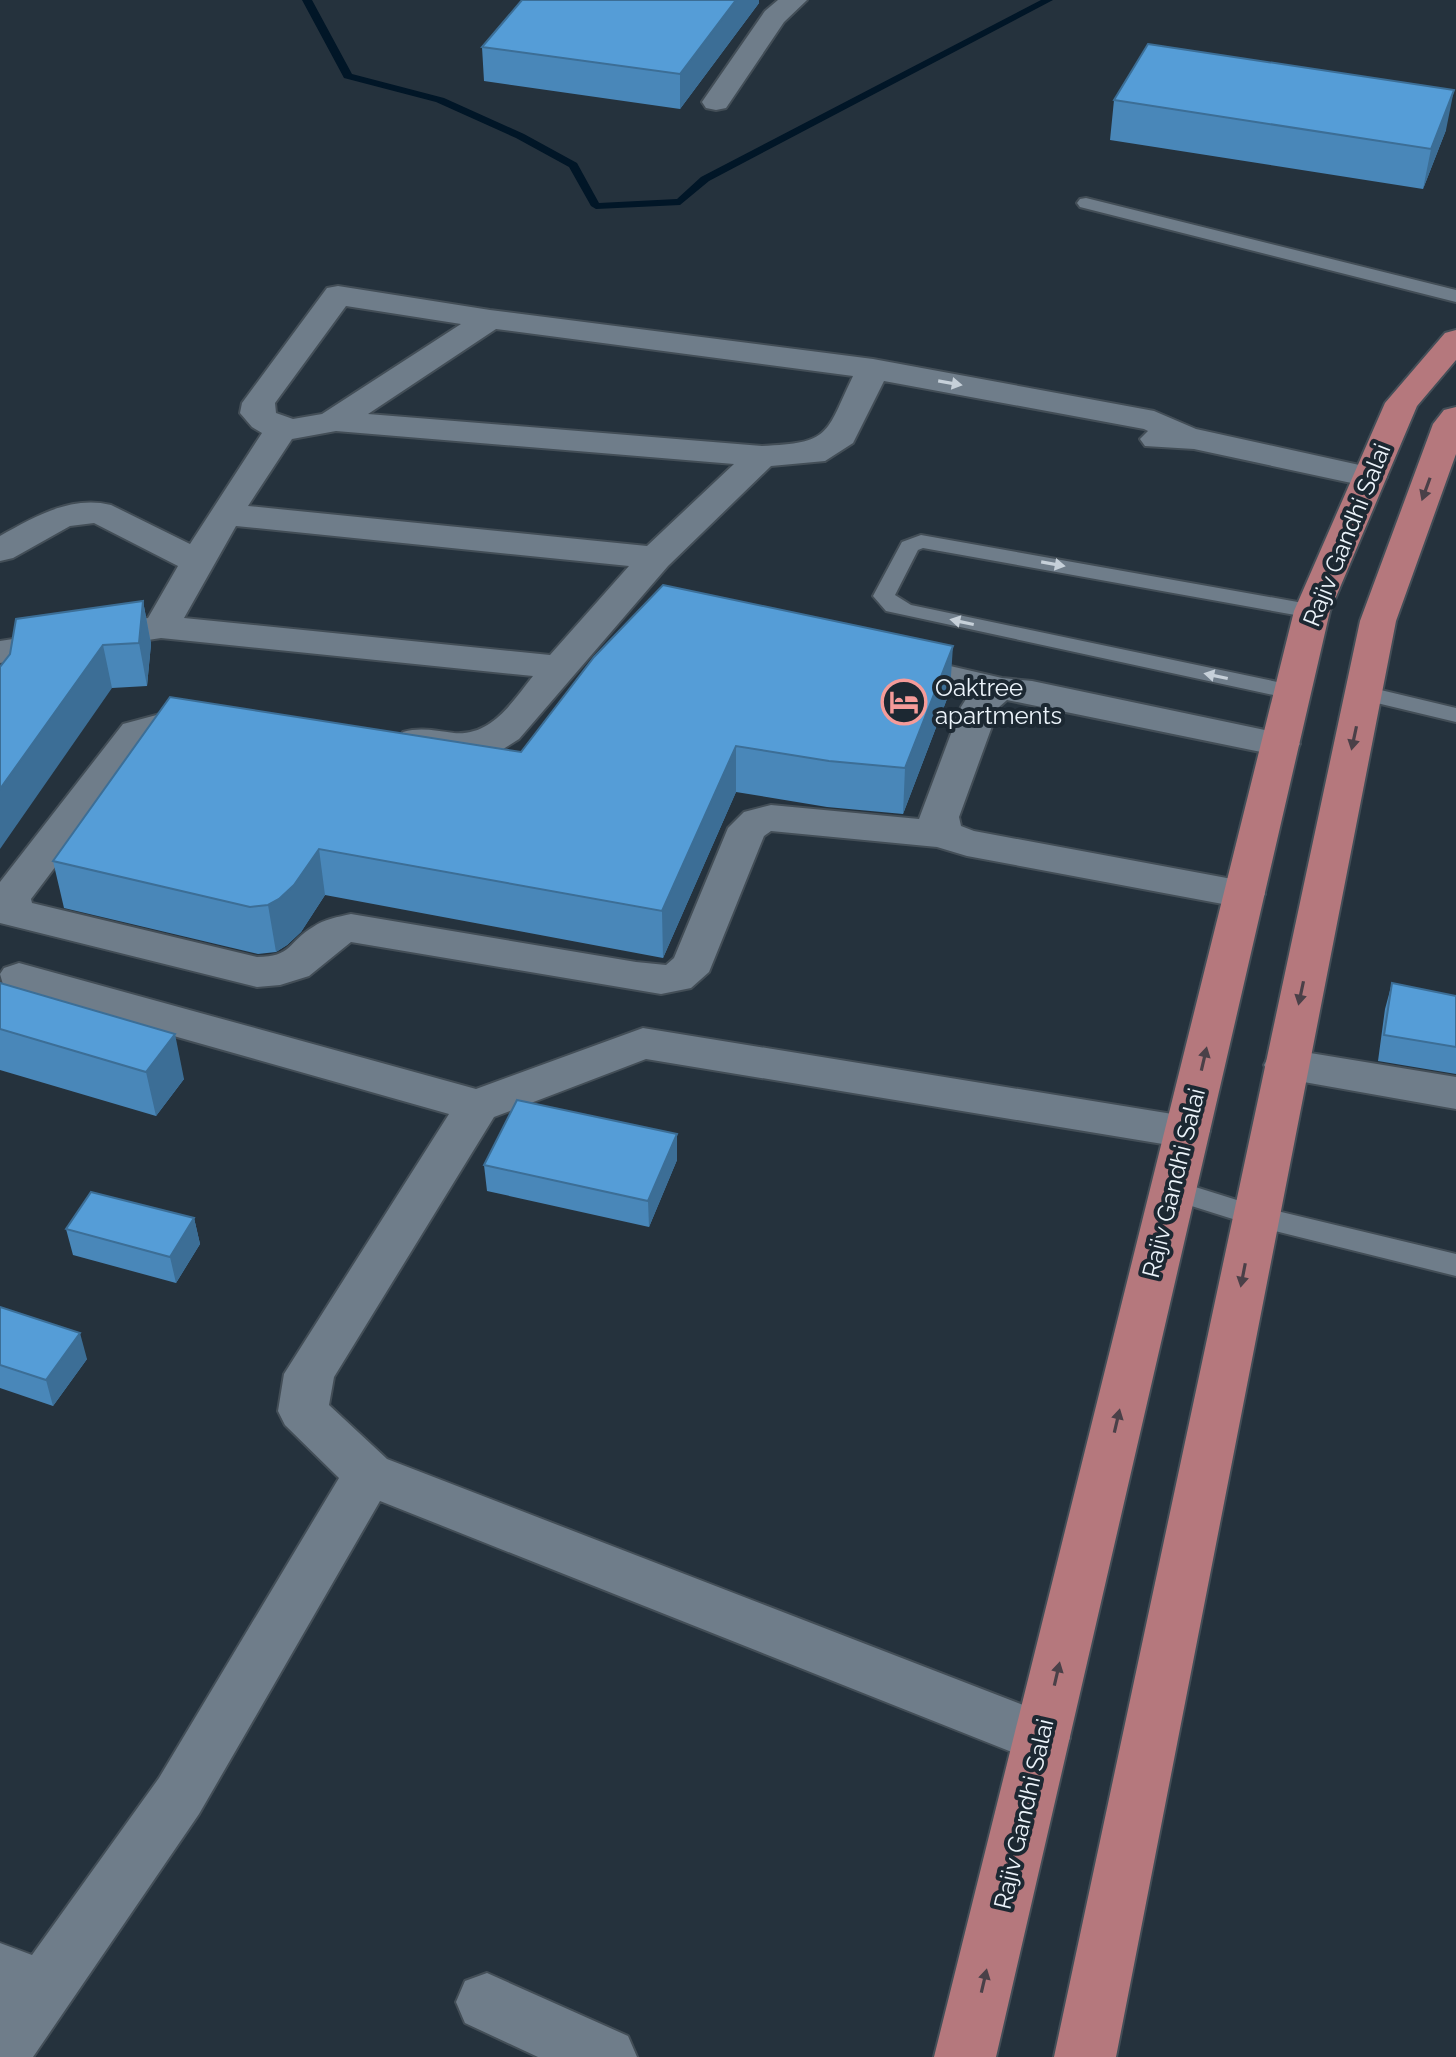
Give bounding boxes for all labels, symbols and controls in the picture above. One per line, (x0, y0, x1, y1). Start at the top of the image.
one-way arrow (937, 378, 962, 390)
street label: Rajiv Gandhi Salai (1297, 439, 1396, 630)
one-way arrow (1420, 477, 1432, 501)
one-way arrow (1041, 559, 1066, 571)
one-way arrow (949, 615, 974, 627)
one-way arrow (1203, 669, 1228, 681)
place label: Oaktree apartments (935, 673, 1062, 730)
hotel icon: Oaktree apartments (880, 678, 928, 726)
one-way arrow (1347, 726, 1360, 751)
one-way arrow (1294, 980, 1307, 1005)
one-way arrow (1199, 1047, 1211, 1072)
street label: Rajiv Gandhi Salai (1136, 1085, 1211, 1281)
one-way arrow (1236, 1262, 1249, 1287)
one-way arrow (1112, 1408, 1124, 1433)
one-way arrow (1051, 1661, 1064, 1686)
street label: Rajiv Gandhi Salai (988, 1716, 1060, 1912)
one-way arrow (978, 1969, 990, 1994)

